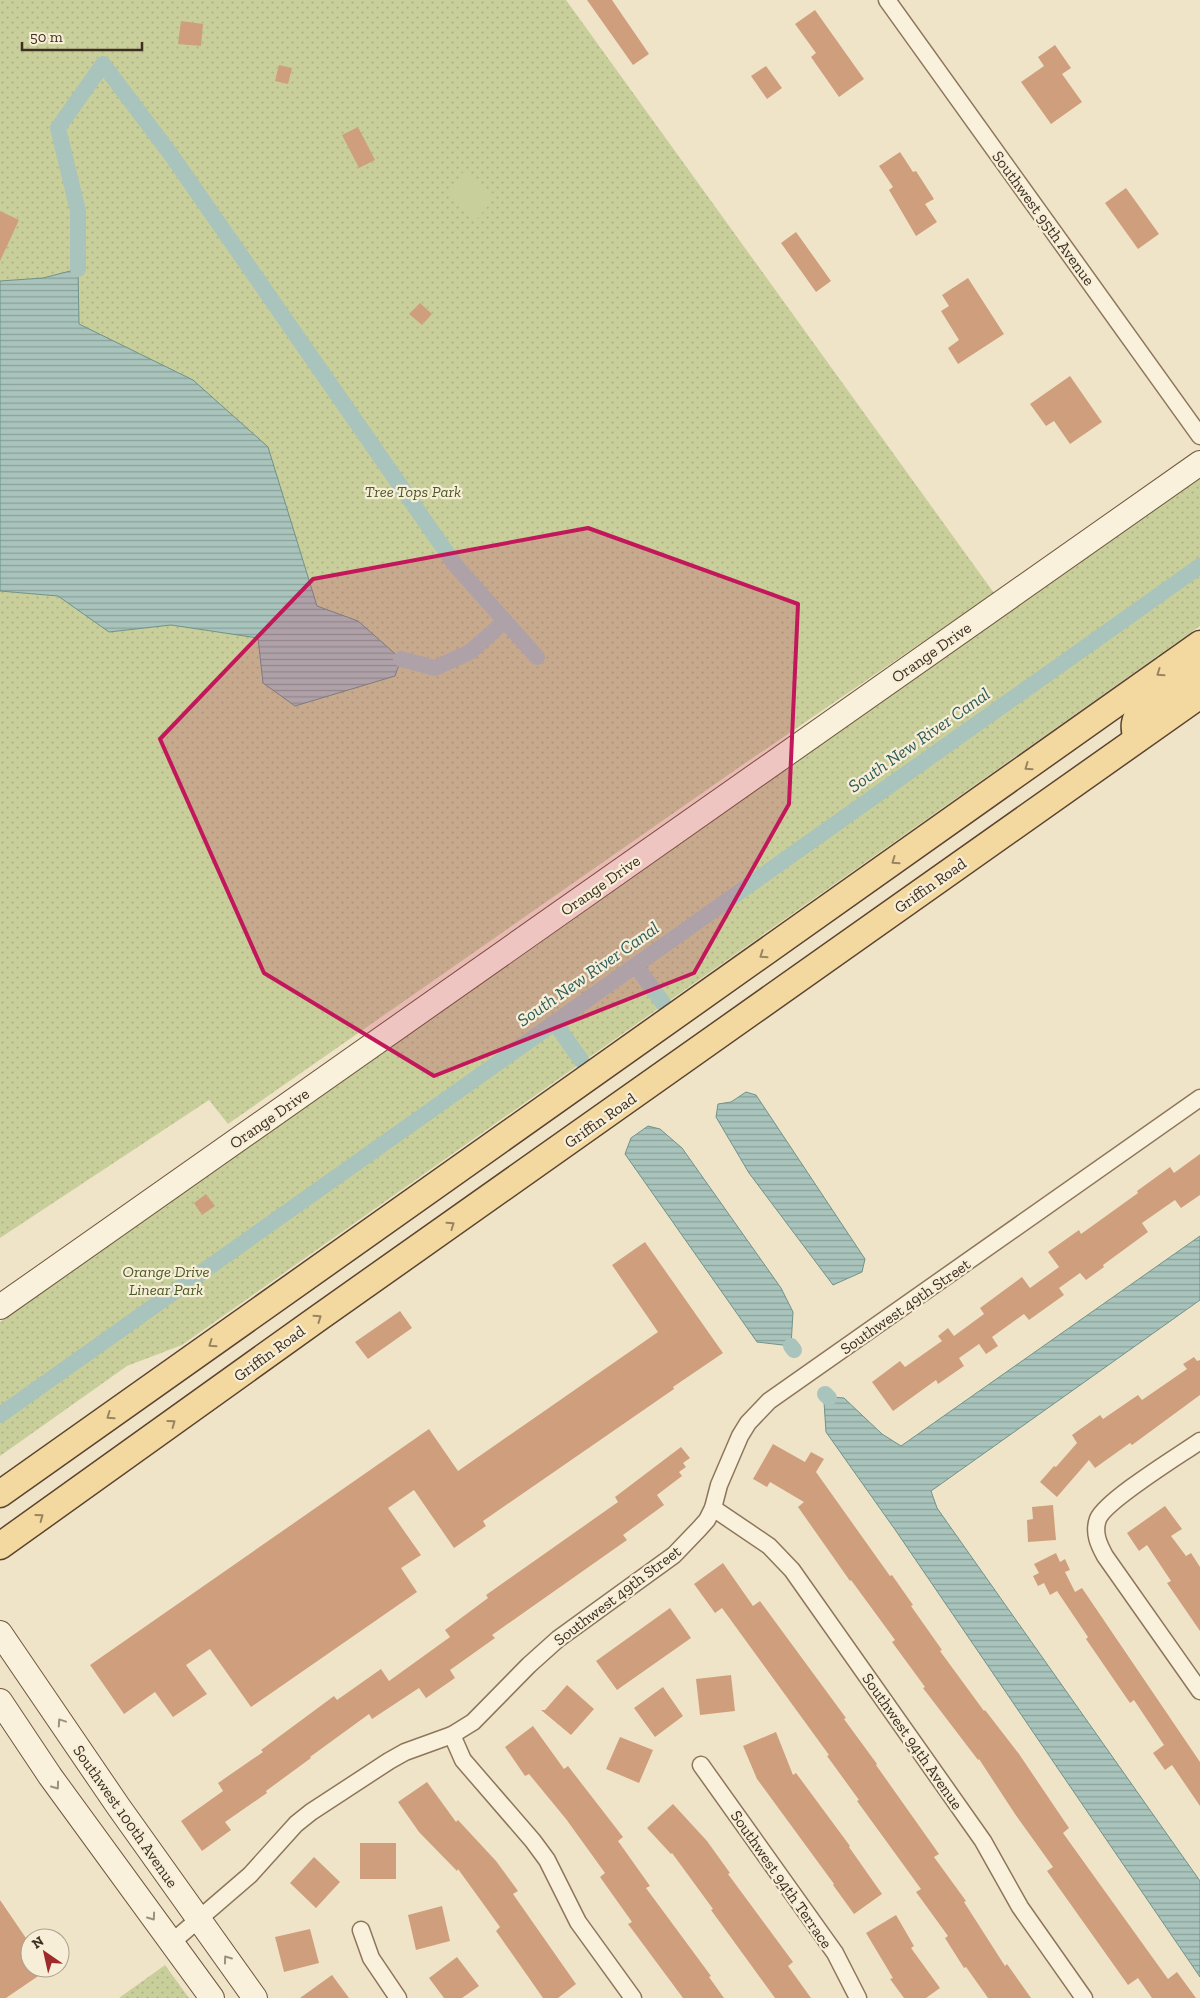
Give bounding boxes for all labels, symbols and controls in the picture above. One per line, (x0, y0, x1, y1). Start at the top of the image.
scale bar (22, 20, 142, 52)
text: 50 m (30, 28, 63, 46)
street label: Southwest 95th Avenue (988, 147, 1099, 289)
park label: Tree Tops Park (365, 482, 461, 501)
street label: Orange Drive (888, 618, 975, 687)
one-way arrow (1157, 667, 1166, 675)
water label: South New River Canal (844, 683, 994, 797)
one-way arrow (1024, 761, 1034, 770)
street label: Orange Drive (557, 851, 644, 920)
street label: Griffin Road (891, 854, 970, 917)
one-way arrow (891, 855, 901, 864)
water label: South New River Canal (513, 917, 663, 1031)
one-way arrow (759, 949, 769, 958)
street label: Orange Drive (226, 1084, 313, 1153)
street label: Griffin Road (561, 1089, 640, 1152)
one-way arrow (445, 1222, 455, 1231)
street label: Southwest 49th Street (837, 1254, 974, 1358)
park label: Orange Drive Linear Park (123, 1262, 209, 1299)
one-way arrow (312, 1315, 322, 1324)
street label: Griffin Road (230, 1321, 309, 1386)
one-way arrow (208, 1338, 218, 1347)
one-way arrow (106, 1410, 115, 1419)
one-way arrow (166, 1420, 176, 1429)
one-way arrow (34, 1514, 44, 1523)
street label: Southwest 49th Street (550, 1541, 685, 1649)
street label: Southwest 94th Avenue (858, 1669, 967, 1813)
one-way arrow (58, 1718, 67, 1727)
street label: Southwest 100th Avenue (69, 1741, 182, 1891)
one-way arrow (50, 1780, 59, 1789)
street label: Southwest 94th Terrace (727, 1807, 836, 1952)
one-way arrow (146, 1911, 155, 1921)
north arrow (20, 1928, 70, 1978)
text: N (29, 1932, 47, 1953)
one-way arrow (224, 1955, 233, 1965)

